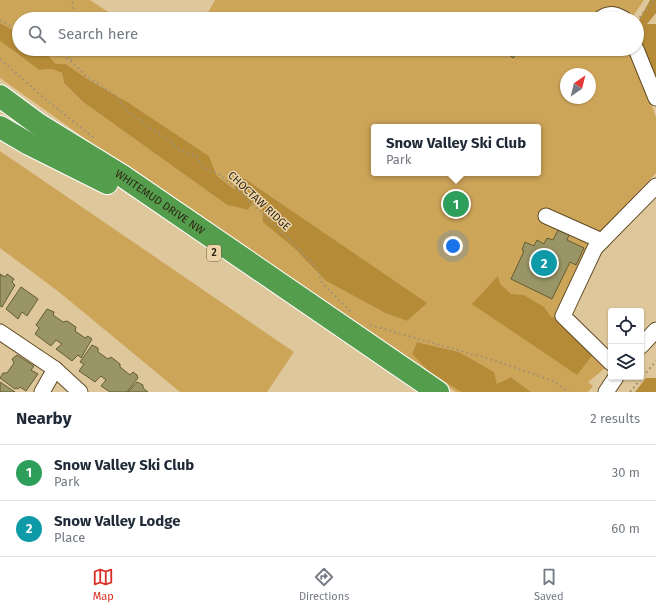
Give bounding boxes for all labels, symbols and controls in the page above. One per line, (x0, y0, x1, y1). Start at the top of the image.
search box (12, 12, 644, 56)
icon: search (26, 23, 48, 45)
text: Search here (58, 25, 138, 43)
north arrow (560, 68, 596, 104)
popup (371, 124, 541, 176)
text: Snow Valley Ski Club (386, 134, 526, 152)
text: Park (386, 152, 411, 167)
street label: WHITEMUD DRIVE NW (113, 167, 207, 237)
street label: CHOCTAW RIDGE (225, 169, 293, 233)
pin: 1 (443, 189, 469, 219)
your location (443, 236, 463, 256)
road number: 2 (207, 245, 221, 261)
pin: 2 (531, 248, 557, 278)
map controls (608, 308, 644, 380)
button: locate (608, 308, 644, 344)
button: layers (608, 344, 644, 380)
text: Nearby (16, 408, 71, 429)
text: 2 results (590, 411, 640, 426)
text: Snow Valley Ski Club (54, 456, 194, 474)
text: 1 (26, 465, 32, 480)
text: 30 m (612, 465, 640, 480)
text: Park (54, 474, 80, 489)
text: Snow Valley Lodge (54, 512, 180, 530)
text: 2 (26, 521, 32, 536)
text: 60 m (611, 521, 640, 536)
text: Place (54, 530, 85, 545)
tab: Map (92, 566, 114, 603)
tab: Directions (299, 566, 349, 603)
tab: Saved (534, 566, 564, 603)

